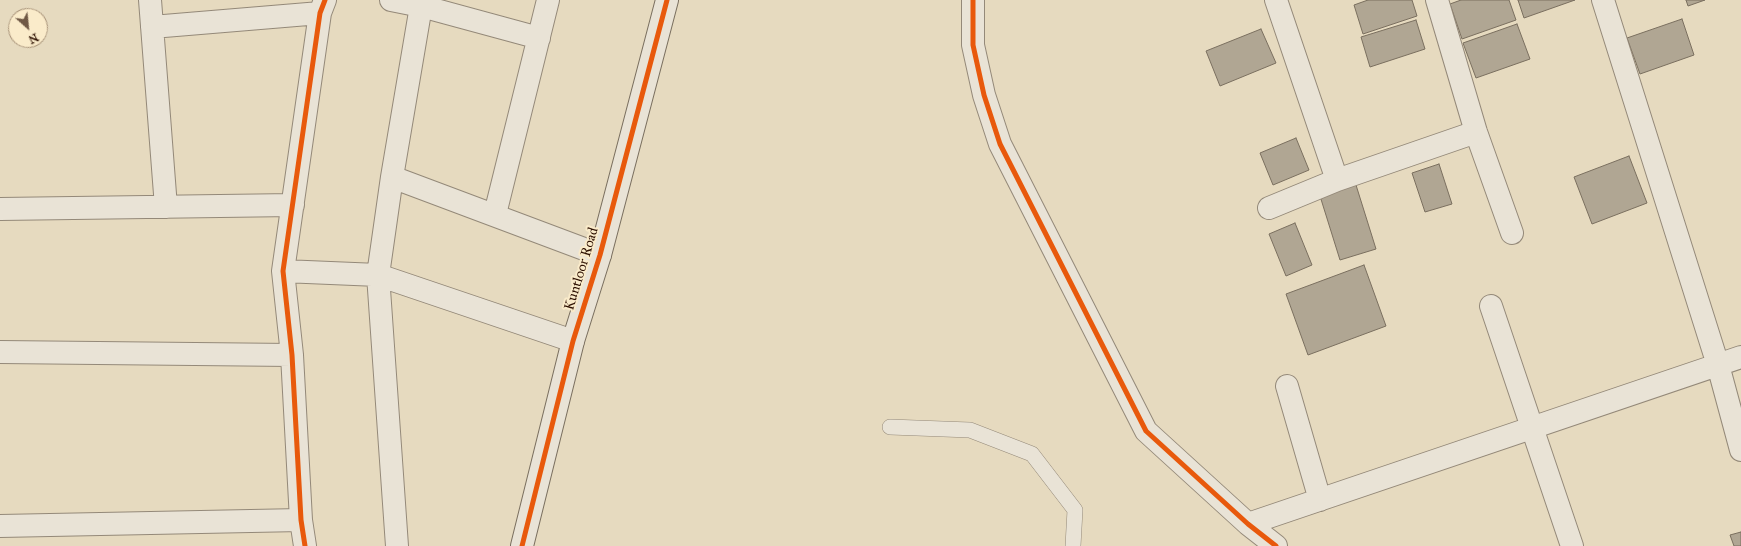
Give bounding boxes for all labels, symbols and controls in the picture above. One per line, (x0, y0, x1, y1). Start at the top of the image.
north arrow (8, 8, 48, 48)
text: N (26, 30, 40, 46)
street label: Kuntloor Road (561, 226, 603, 312)

